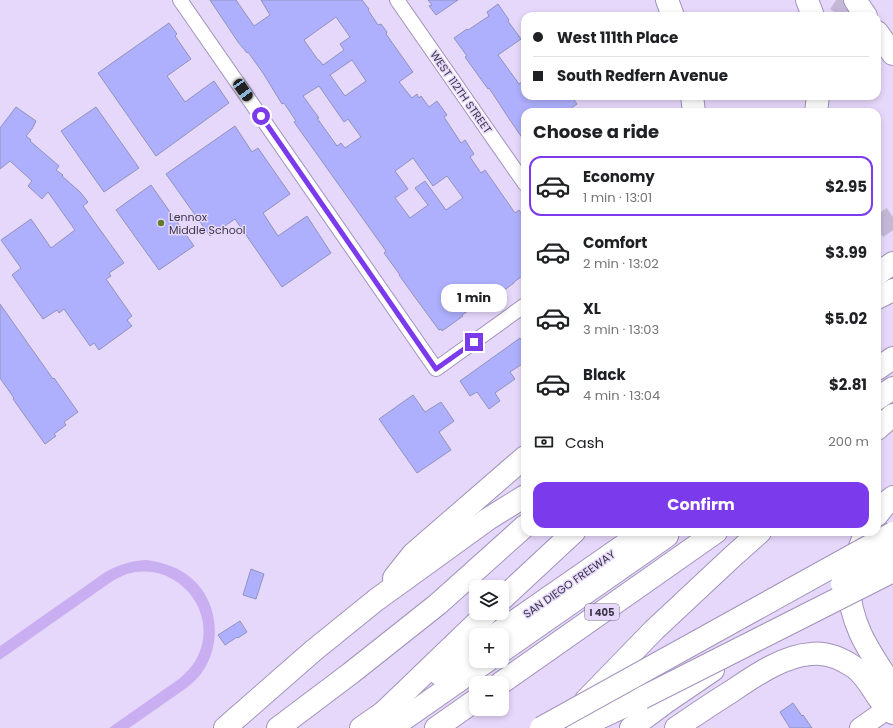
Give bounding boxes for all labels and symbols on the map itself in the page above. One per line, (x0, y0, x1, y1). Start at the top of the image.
street label: WEST 112TH STREET (426, 47, 496, 137)
car (231, 77, 255, 103)
route start (252, 107, 270, 125)
place label: Lennox Middle School (169, 209, 245, 238)
marker: Lennox Middle School (156, 218, 166, 228)
callout: 1 min (441, 284, 507, 312)
route end (465, 333, 483, 351)
street label: SAN DIEGO FREEWAY (520, 546, 619, 622)
road number: I 405 (585, 604, 619, 620)

